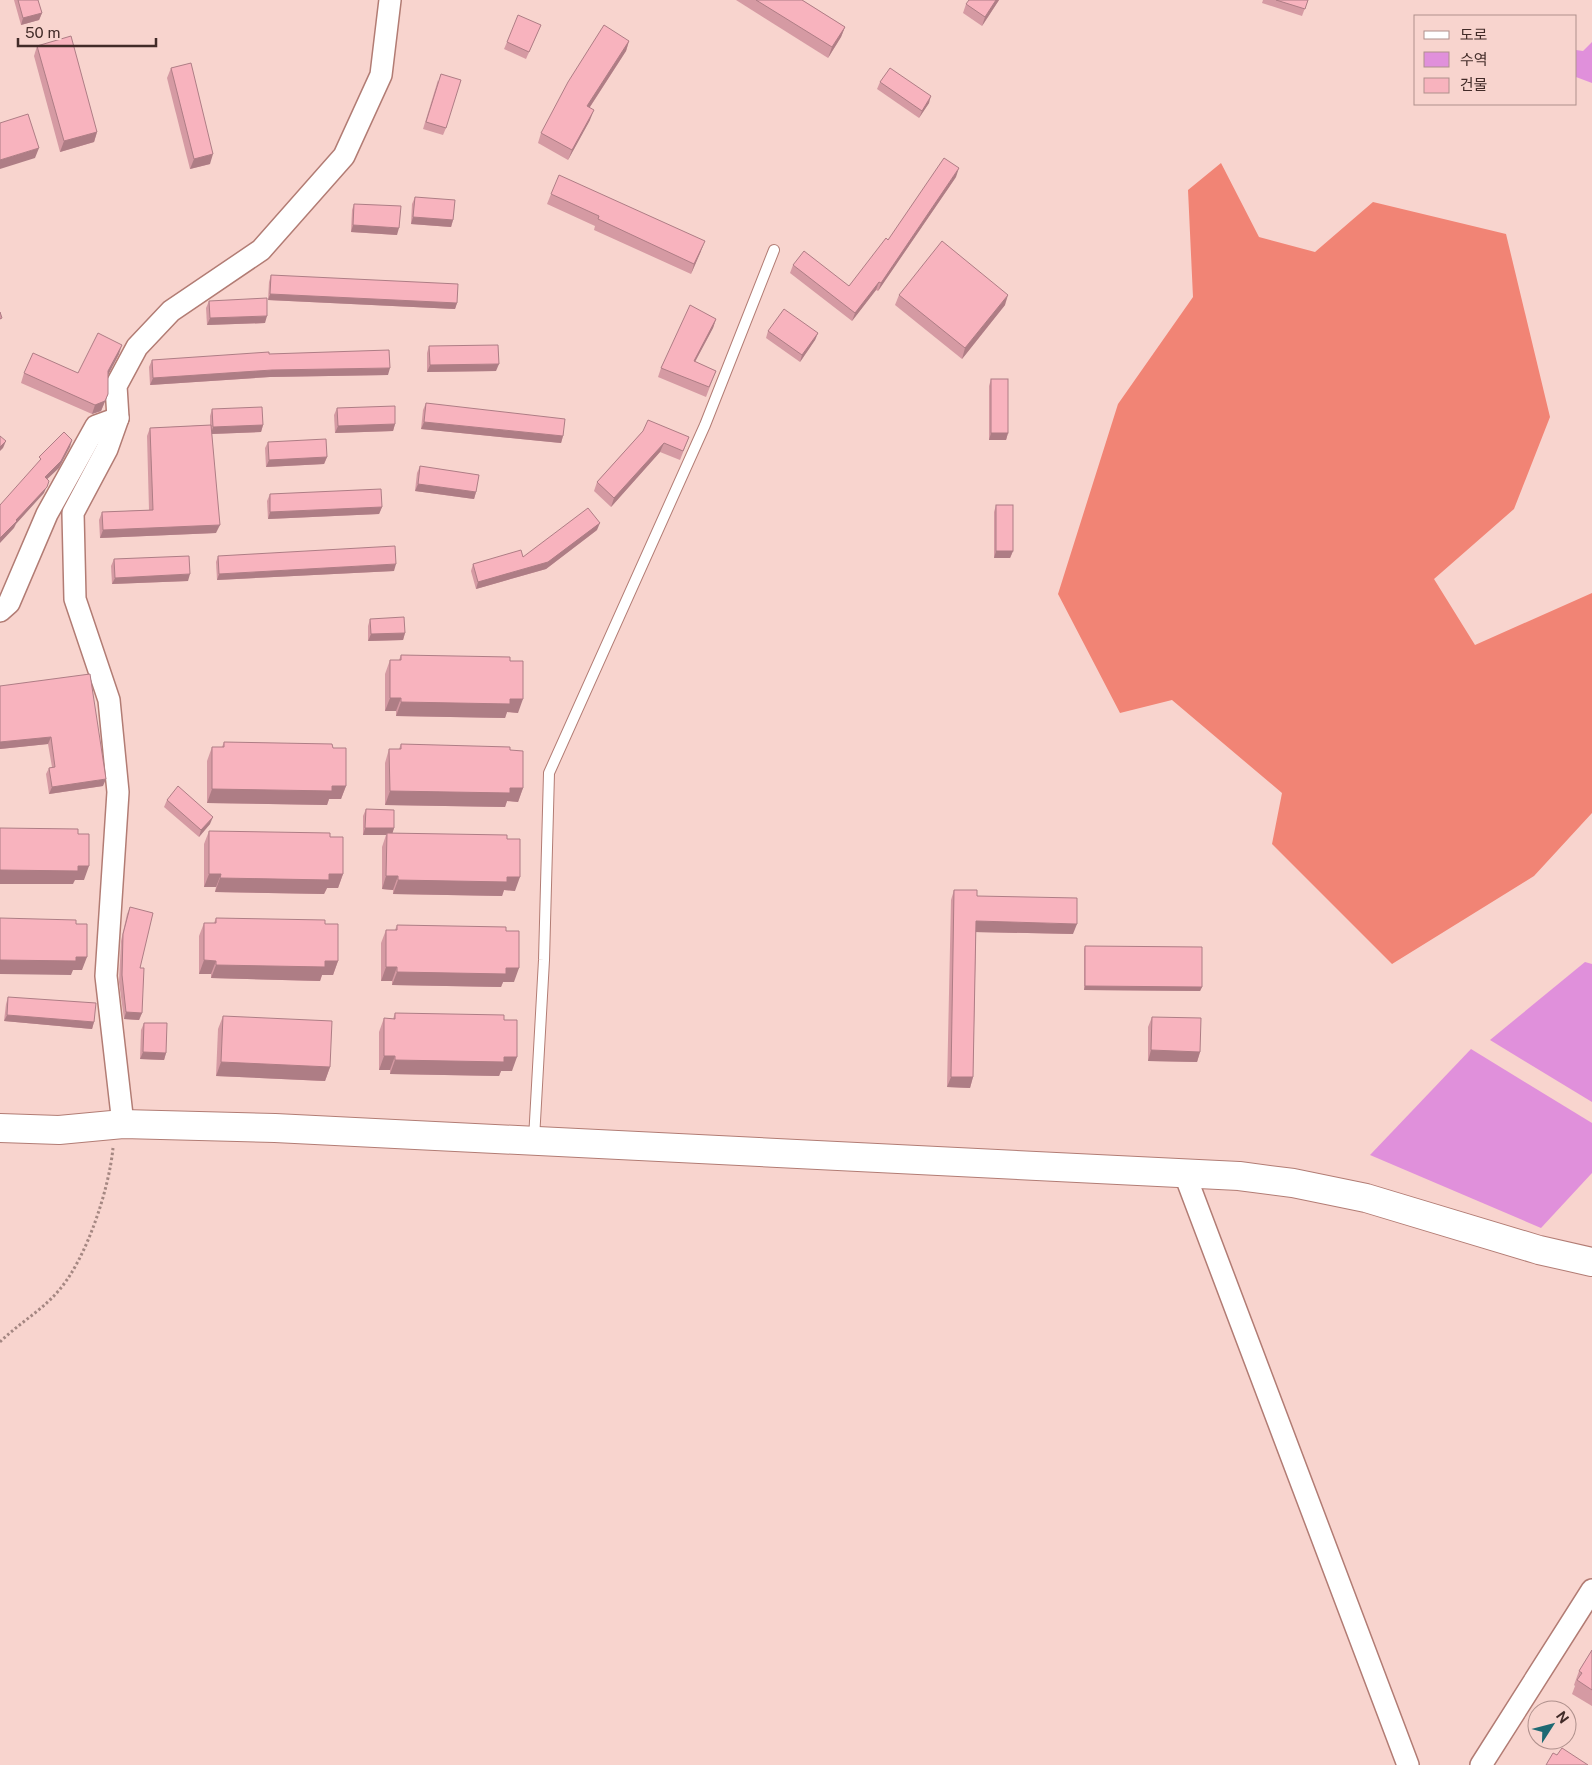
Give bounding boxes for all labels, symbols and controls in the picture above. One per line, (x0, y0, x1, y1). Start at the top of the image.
scale bar (18, 15, 155, 47)
legend (1414, 15, 1577, 105)
text: 50 m (25, 24, 60, 41)
text: 도로 (1460, 26, 1488, 43)
text: 수역 (1460, 51, 1488, 68)
text: 건물 (1460, 76, 1488, 93)
north arrow (1527, 1700, 1577, 1750)
text: N (1553, 1708, 1572, 1726)

